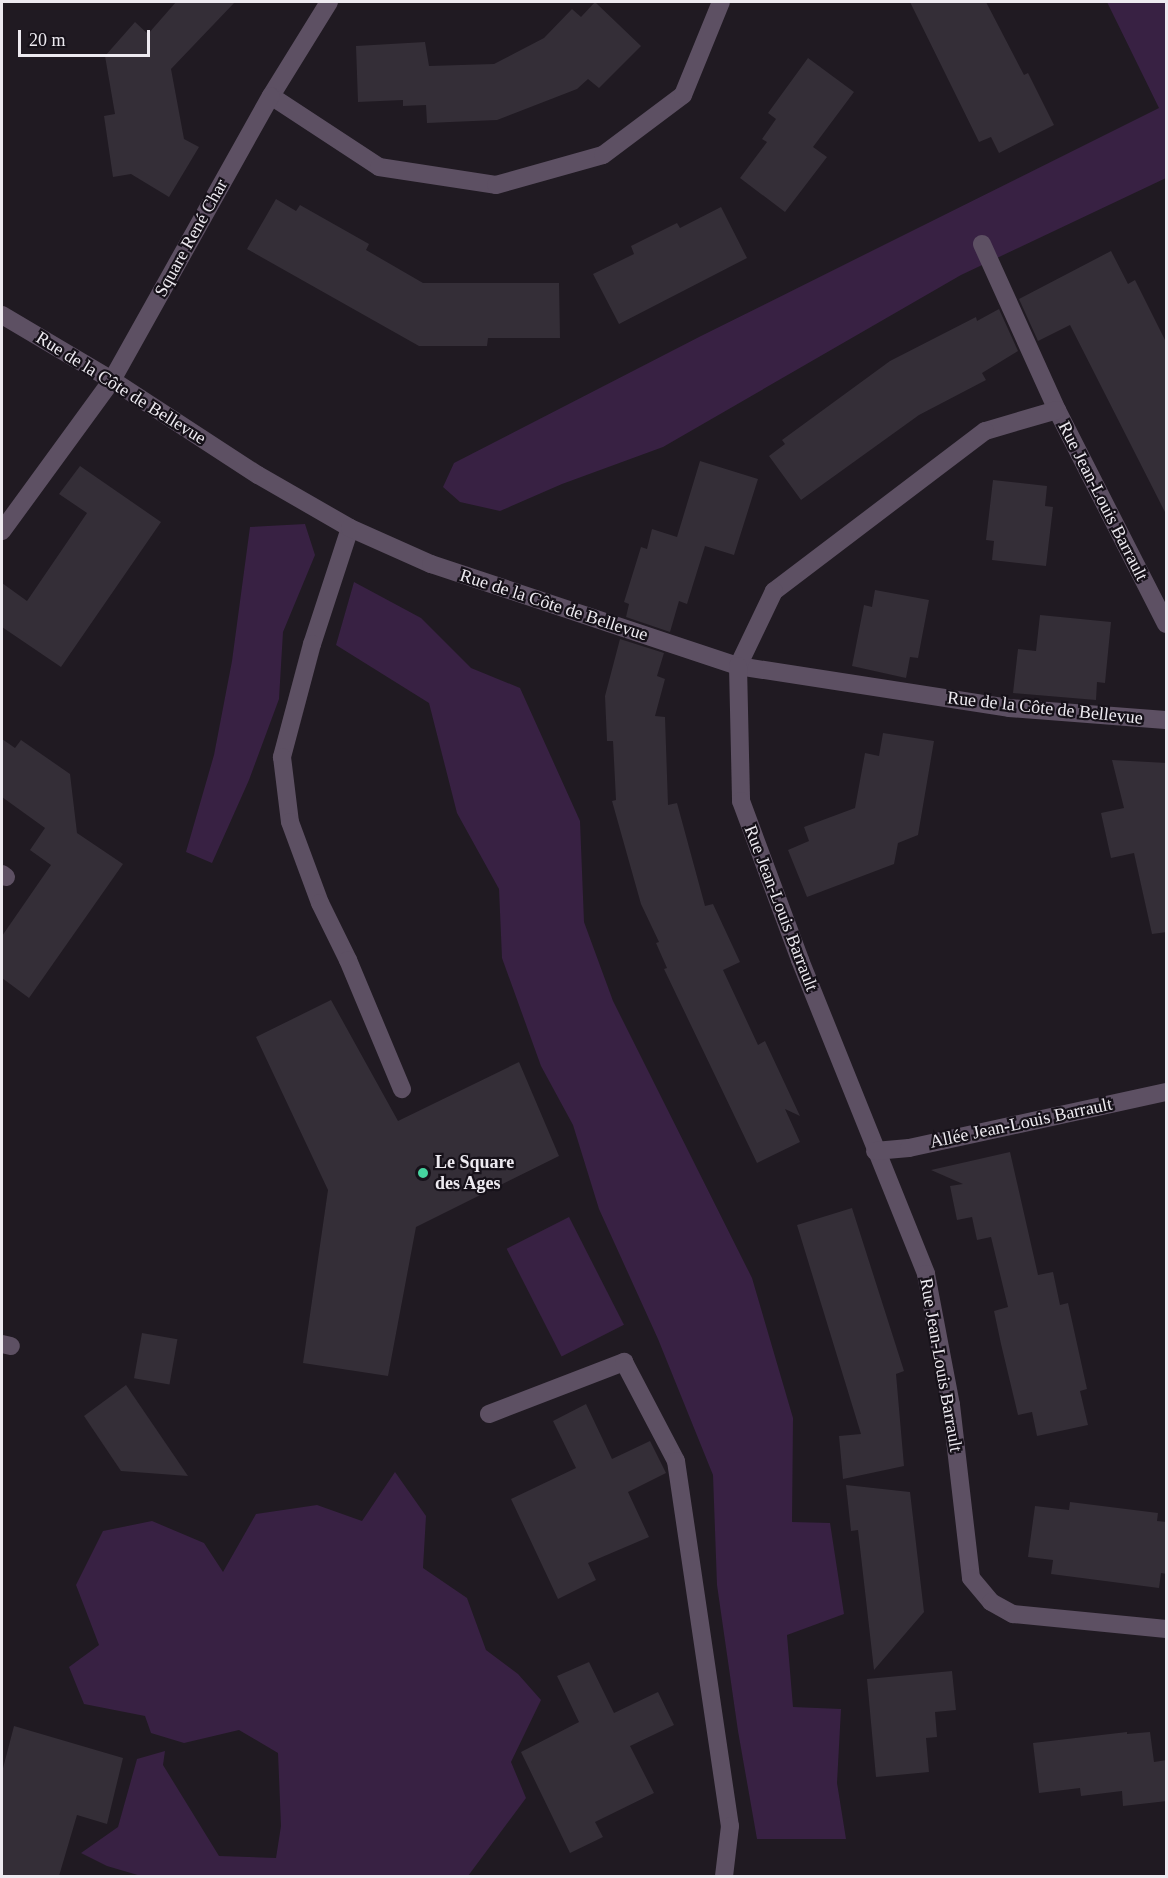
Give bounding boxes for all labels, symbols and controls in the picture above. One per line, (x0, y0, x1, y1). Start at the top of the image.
scale bar (21, 18, 153, 56)
text: 20 m (29, 30, 66, 50)
street label: Square René Char (150, 175, 232, 301)
street label: Rue de la Côte de Bellevue (32, 327, 210, 449)
street label: Rue Jean-Louis Barrault (1053, 418, 1153, 584)
street label: Rue de la Côte de Bellevue (457, 564, 651, 646)
street label: Rue de la Côte de Bellevue (946, 687, 1144, 729)
street label: Rue Jean-Louis Barrault (739, 822, 823, 994)
street label: Allée Jean-Louis Barrault (928, 1093, 1114, 1153)
place label: Le Square des Ages (435, 1152, 514, 1194)
marker: Le Square des Ages (416, 1166, 430, 1180)
street label: Rue Jean-Louis Barrault (915, 1276, 967, 1454)

